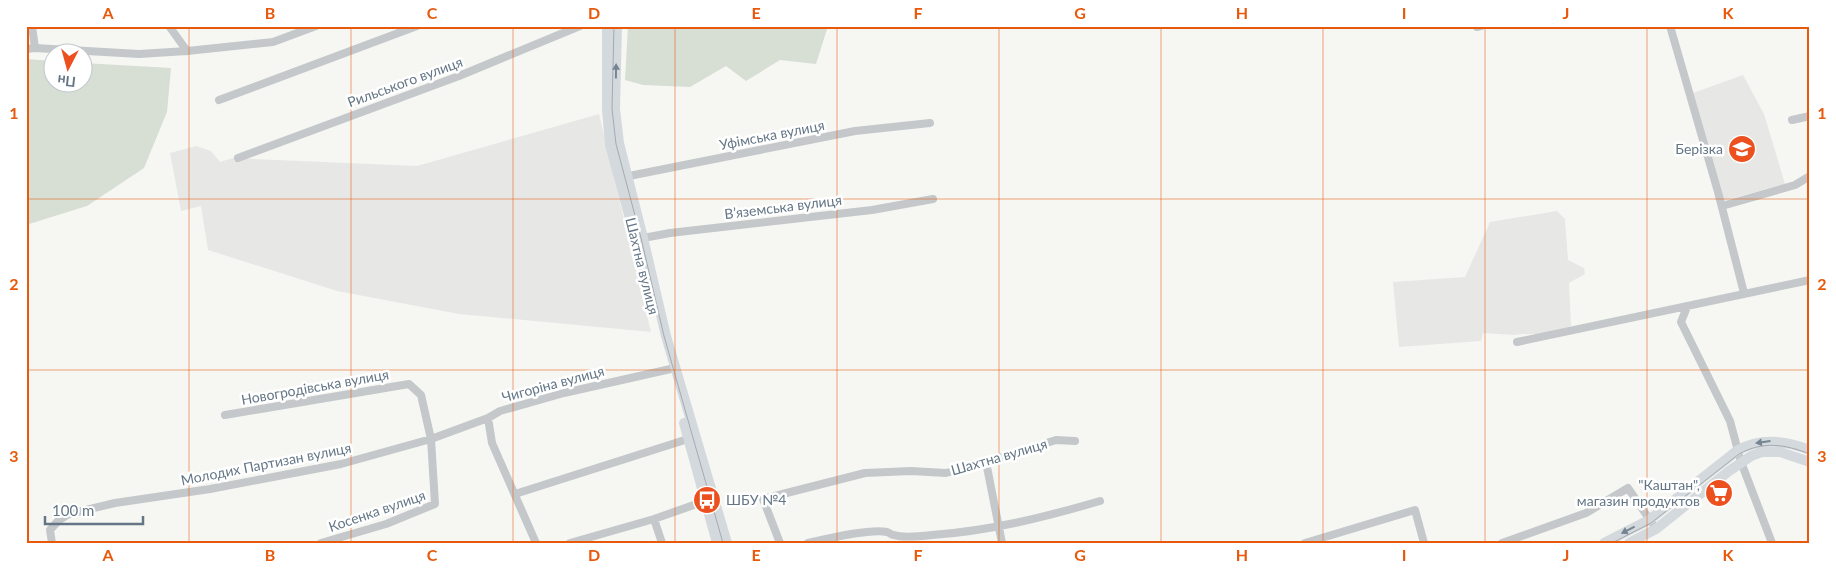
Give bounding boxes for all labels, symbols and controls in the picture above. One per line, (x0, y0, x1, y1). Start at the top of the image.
text: A (101, 3, 114, 22)
text: B (265, 3, 275, 22)
text: C (427, 3, 438, 22)
text: D (588, 3, 600, 22)
text: E (751, 3, 761, 22)
text: F (913, 3, 923, 22)
text: G (1074, 3, 1086, 22)
text: H (1236, 3, 1248, 22)
text: I (1402, 3, 1406, 22)
text: J (1563, 3, 1569, 22)
text: K (1723, 3, 1735, 22)
north arrow (42, 42, 92, 92)
street label: Рильського вулиця (345, 53, 465, 110)
one-way arrow (612, 63, 620, 79)
text: Пн (57, 72, 77, 91)
text: 1 (9, 103, 19, 122)
text: 1 (1817, 103, 1827, 122)
street label: Уфімська вулиця (718, 116, 826, 153)
school or university icon: Берізка (1727, 134, 1757, 164)
place label: Берізка (1675, 140, 1723, 157)
street label: В’яземська вулиця (723, 191, 843, 222)
street label: Шахтна вулиця (622, 216, 663, 316)
text: 2 (9, 274, 19, 293)
text: 2 (1817, 274, 1827, 293)
street label: Чигоріна вулиця (500, 362, 606, 405)
street label: Новогродівська вулиця (240, 365, 390, 408)
street label: Шахтна вулиця (949, 435, 1049, 478)
one-way arrow (1754, 438, 1770, 446)
street label: Молодих Партизан вулиця (179, 439, 352, 488)
text: 3 (9, 446, 19, 465)
text: 3 (1817, 446, 1827, 465)
place label: "Каштан", магазин продуктов (1577, 476, 1700, 509)
supermarket icon: "Каштан", магазин продуктов (1704, 478, 1734, 508)
bus stop icon: ШБУ №4 (692, 485, 722, 515)
street label: Косенка вулиця (326, 486, 428, 535)
place label: ШБУ №4 (726, 491, 786, 508)
scale bar (45, 494, 142, 526)
text: 100 m (52, 501, 94, 519)
one-way arrow (1621, 526, 1636, 534)
text: A (101, 545, 114, 564)
text: B (265, 545, 275, 564)
text: C (427, 545, 438, 564)
text: D (588, 545, 600, 564)
text: E (751, 545, 761, 564)
text: F (913, 545, 923, 564)
text: G (1074, 545, 1086, 564)
text: H (1236, 545, 1248, 564)
text: I (1402, 545, 1406, 564)
text: J (1563, 545, 1569, 564)
text: K (1723, 545, 1735, 564)

